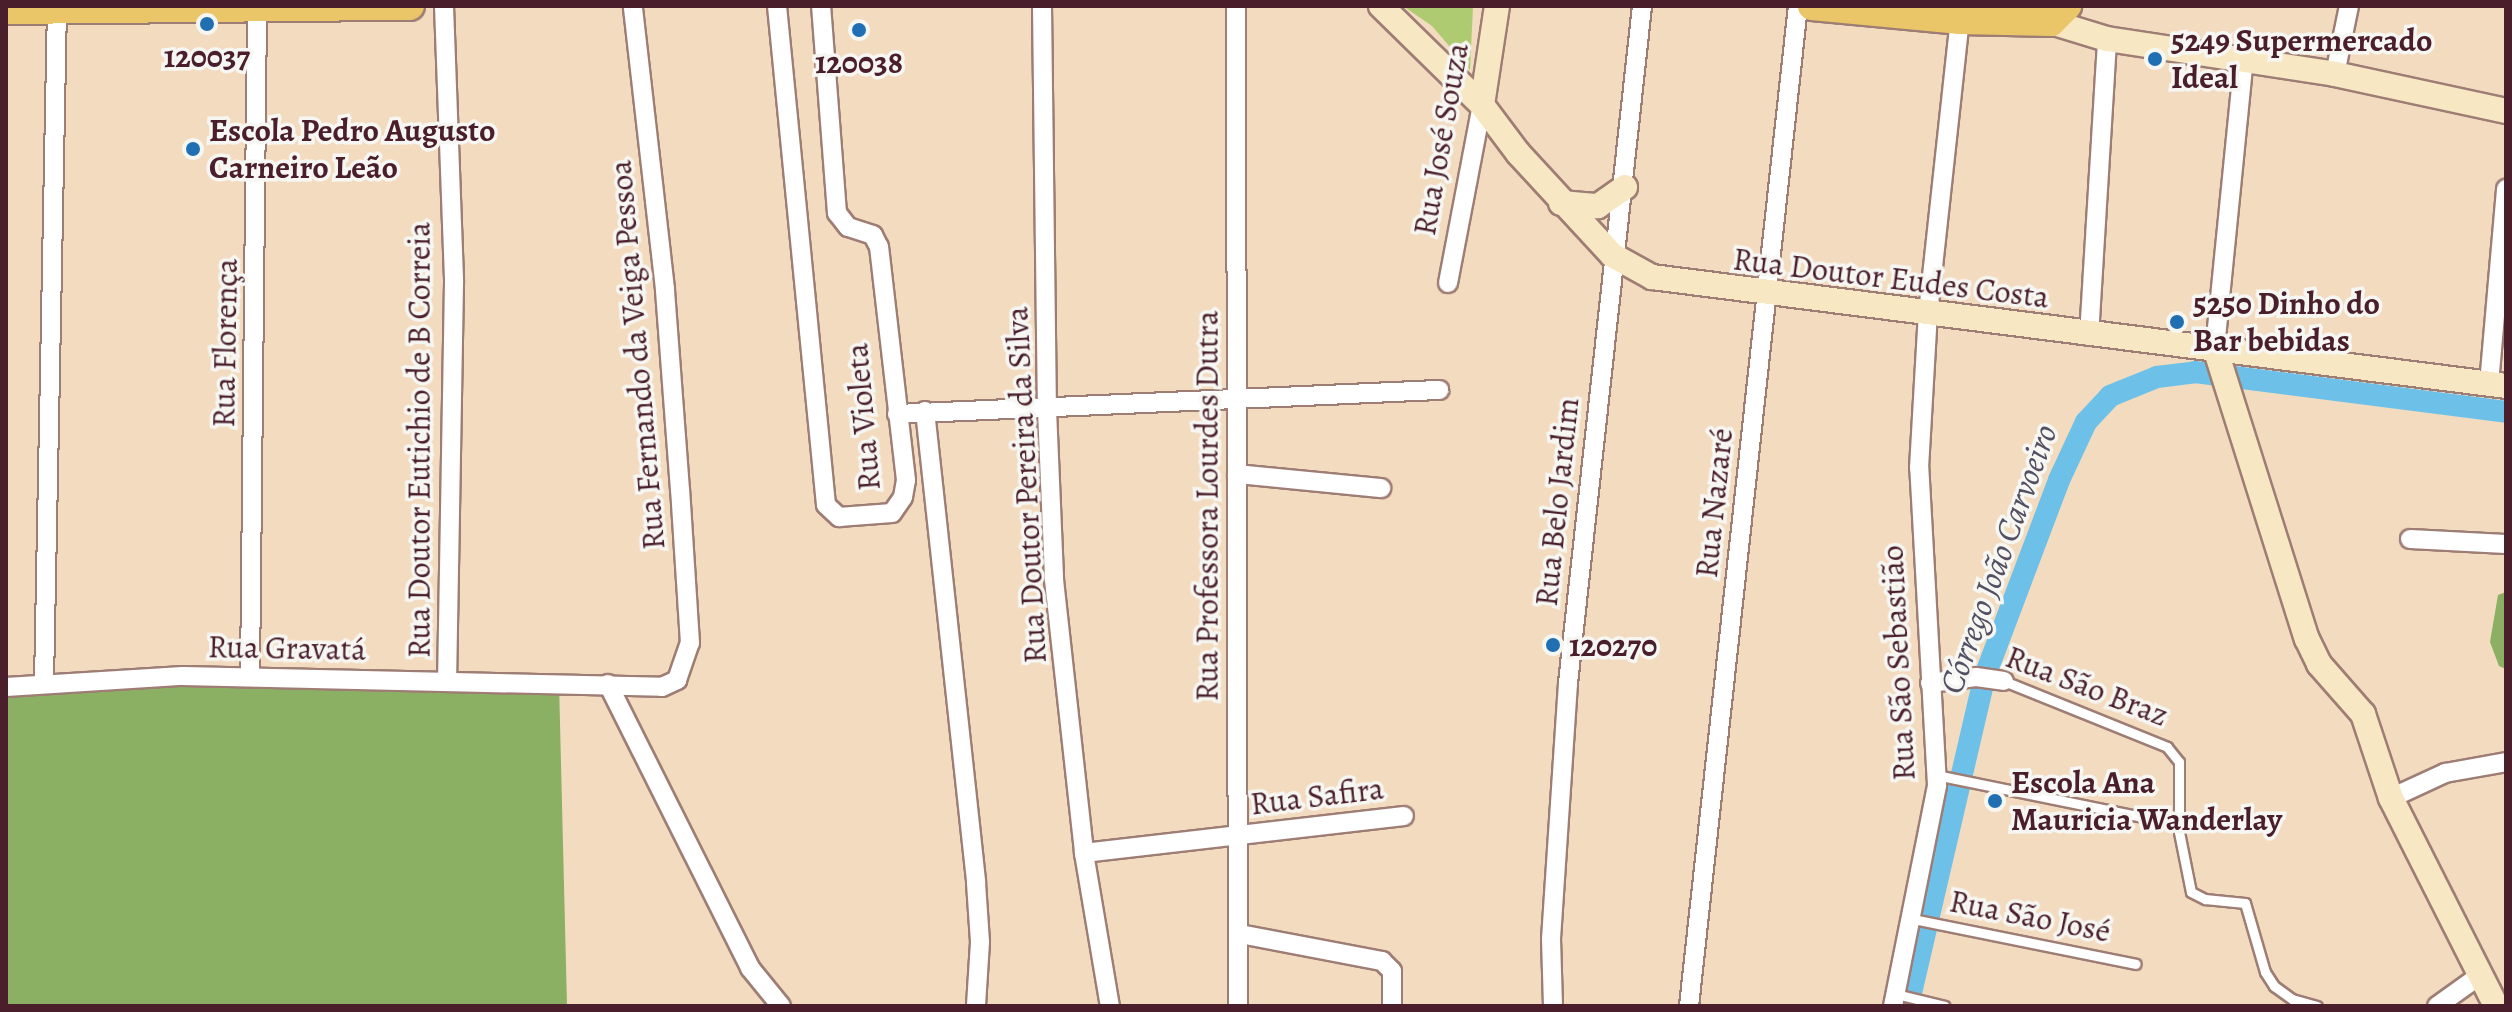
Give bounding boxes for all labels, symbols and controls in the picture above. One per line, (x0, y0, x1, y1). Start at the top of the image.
marker: 120037 (198, 15, 216, 33)
marker: 120038 (850, 21, 868, 39)
place label: 5249 Supermercado Ideal (2171, 22, 2432, 97)
place label: 120037 (164, 37, 250, 75)
street label: Rua José Souza (1405, 40, 1477, 238)
place label: 120038 (815, 43, 903, 81)
marker: 5249 Supermercado Ideal (2146, 50, 2164, 68)
place label: Escola Pedro Augusto Carneiro Leão (209, 112, 495, 187)
marker: Escola Pedro Augusto Carneiro Leão (184, 140, 202, 158)
street label: Rua Fernando da Veiga Pessoa (601, 159, 673, 551)
street label: Rua Doutor Eutichio de B Correia (400, 222, 438, 658)
street label: Rua Doutor Eudes Costa (1731, 240, 2051, 316)
street label: Rua Florença (204, 258, 246, 428)
place label: 5250 Dinho do Bar bebidas (2193, 285, 2380, 360)
street label: Rua Doutor Pereira da Silva (997, 305, 1055, 665)
street label: Rua Professora Lourdes Dutra (1188, 311, 1226, 701)
marker: 5250 Dinho do Bar bebidas (2168, 313, 2186, 331)
street label: Rua Violeta (837, 342, 889, 492)
street label: Rua Belo Jardim (1527, 396, 1587, 608)
water label: Córrego João Carvoeiro (1930, 419, 2066, 699)
street label: Rua Nazaré (1687, 426, 1741, 580)
street label: Rua São Sebastião (1873, 544, 1923, 782)
place label: 120270 (1569, 626, 1657, 664)
street label: Rua Gravatá (208, 627, 366, 669)
marker: 120270 (1544, 636, 1562, 654)
street label: Rua São Braz (2000, 637, 2174, 735)
place label: Escola Ana Mauricia Wanderlay (2011, 764, 2282, 839)
street label: Rua Safira (1248, 769, 1386, 823)
marker: Escola Ana Mauricia Wanderlay (1986, 792, 2004, 810)
street label: Rua São José (1946, 882, 2114, 950)

